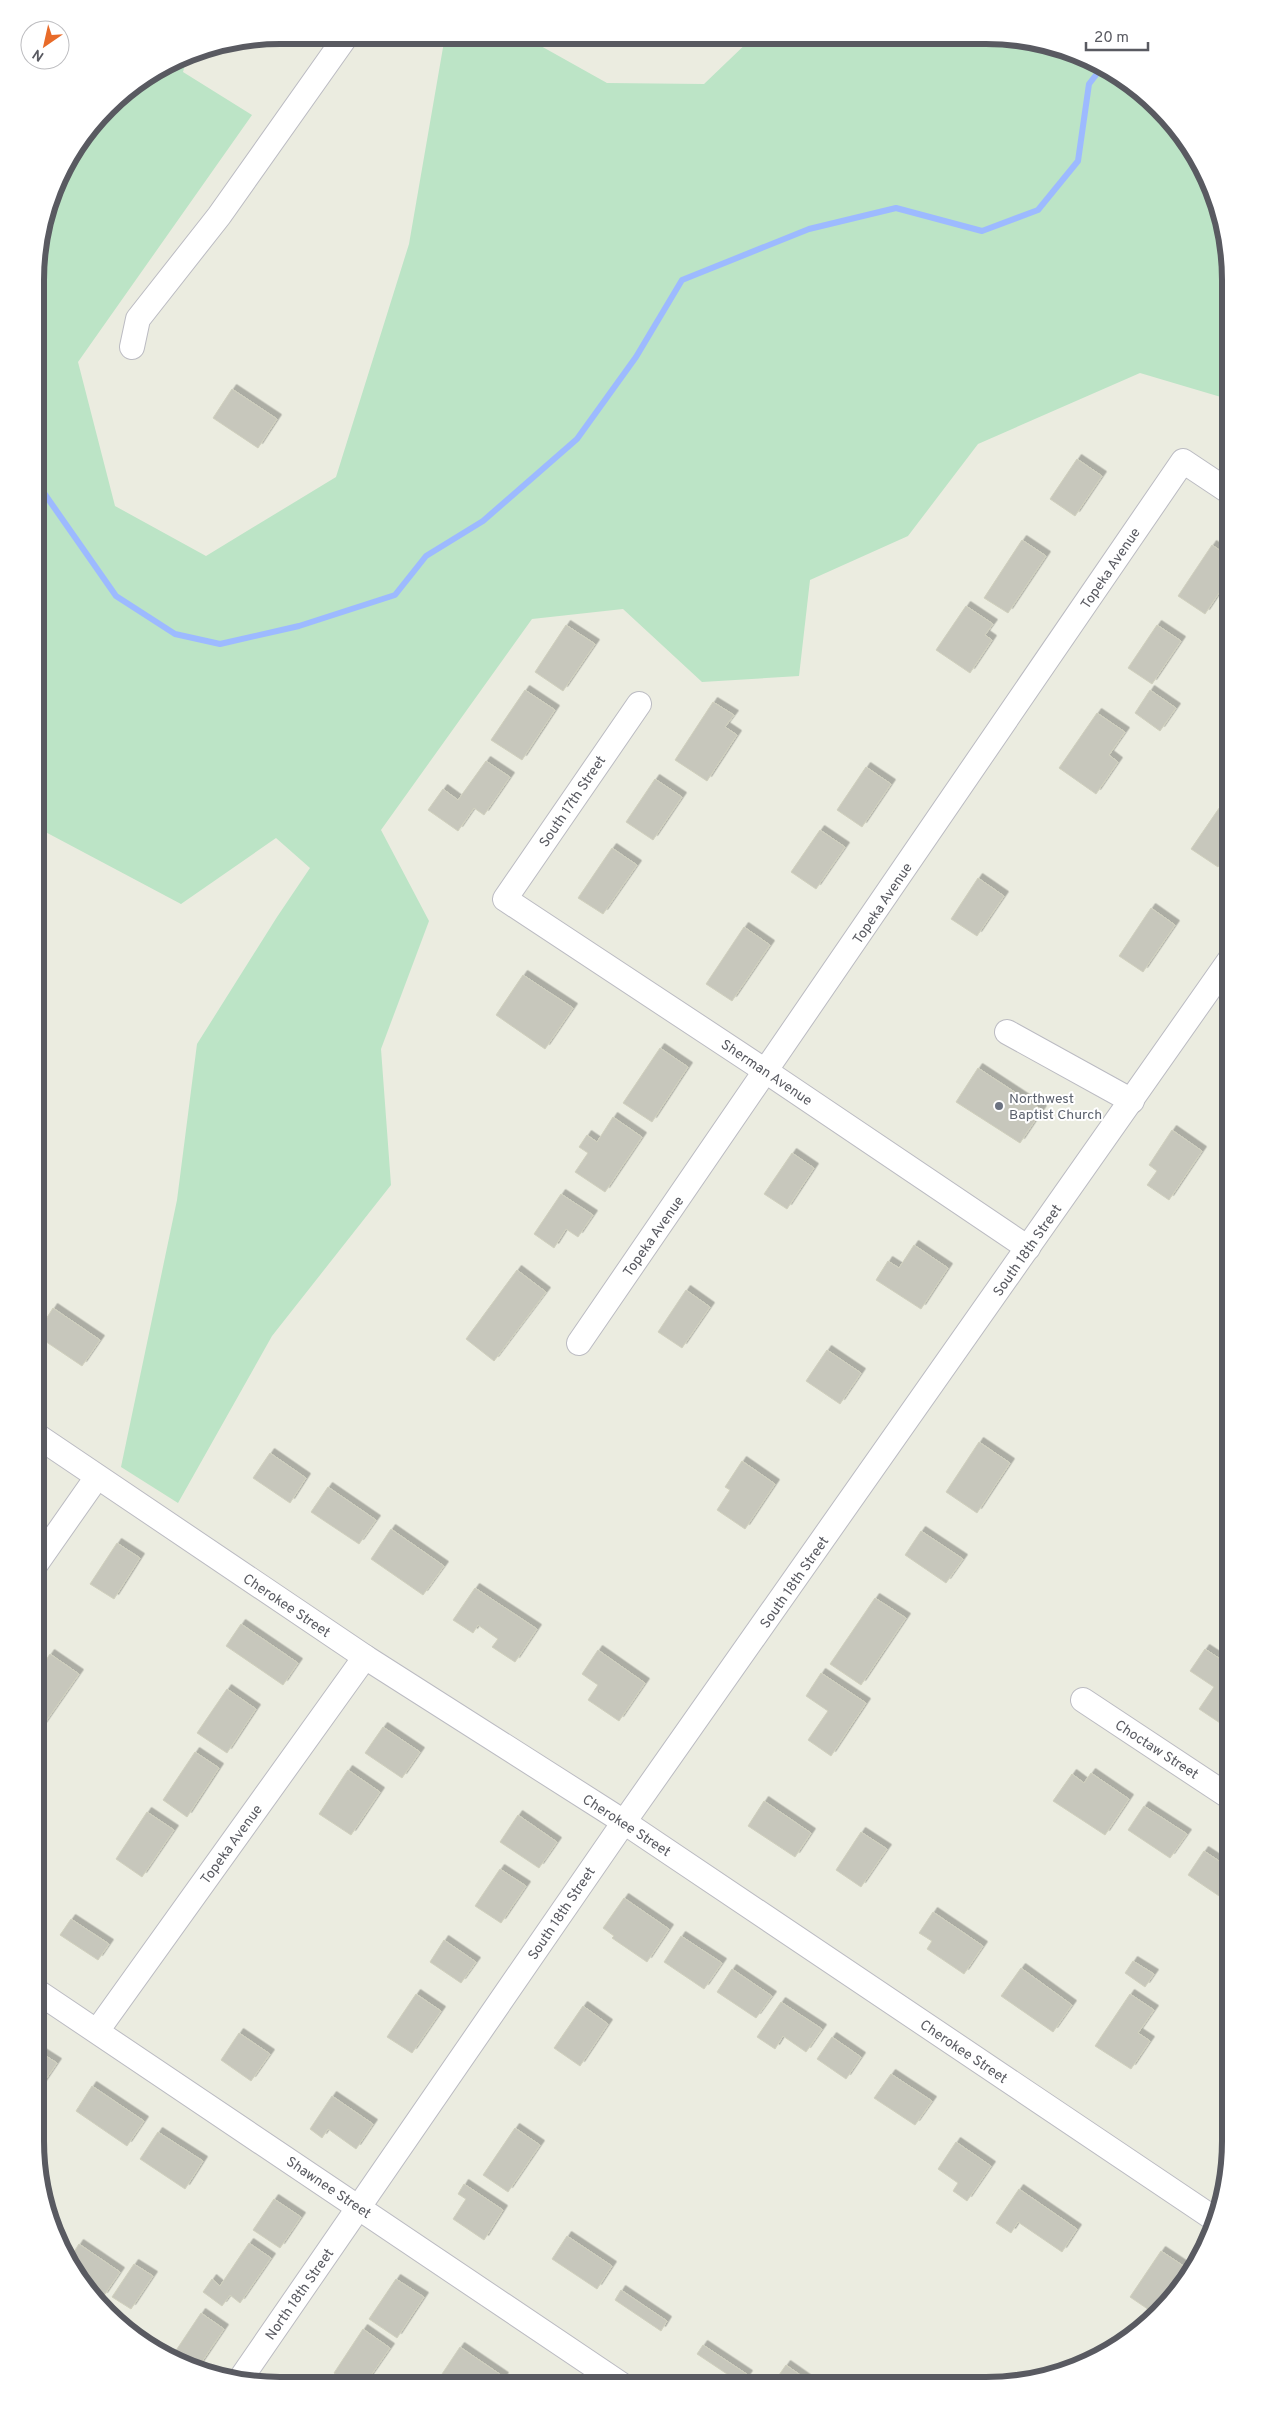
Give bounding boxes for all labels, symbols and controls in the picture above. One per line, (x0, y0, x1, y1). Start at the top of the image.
north arrow (20, 20, 70, 70)
scale bar (1086, 20, 1148, 52)
text: 20 m (1094, 29, 1129, 48)
text: N (30, 45, 47, 64)
street label: Topeka Avenue (1078, 525, 1145, 613)
street label: South 17th Street (536, 753, 610, 851)
street label: Topeka Avenue (850, 860, 917, 948)
street label: Sherman Avenue (717, 1036, 815, 1110)
place label: Northwest Baptist Church (1009, 1091, 1102, 1124)
marker: Northwest Baptist Church (993, 1100, 1005, 1112)
street label: Topeka Avenue (620, 1193, 688, 1280)
street label: South 18th Street (990, 1202, 1066, 1300)
street label: South 18th Street (757, 1534, 833, 1632)
street label: Cherokee Street (239, 1571, 333, 1642)
street label: Choctaw Street (1111, 1717, 1201, 1784)
street label: Cherokee Street (579, 1791, 674, 1861)
street label: Topeka Avenue (198, 1802, 267, 1888)
street label: South 18th Street (525, 1864, 600, 1963)
street label: Cherokee Street (916, 2017, 1010, 2088)
street label: Shawnee Street (282, 2154, 374, 2223)
street label: North 18th Street (262, 2246, 338, 2344)

